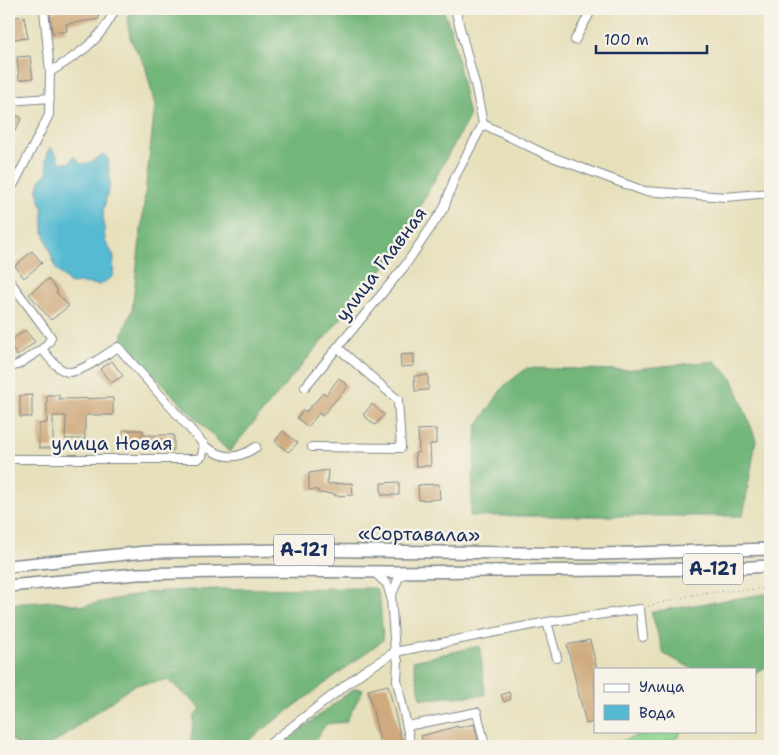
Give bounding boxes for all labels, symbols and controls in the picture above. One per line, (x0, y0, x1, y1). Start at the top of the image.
scale bar (596, 22, 708, 54)
text: 100 m (604, 30, 649, 50)
street label: улица Главная (330, 202, 432, 326)
street label: улица Новая (51, 431, 173, 456)
street label: «Сортавала» (358, 520, 480, 548)
road number: А-121 (274, 534, 334, 566)
road number: А-121 (683, 554, 743, 584)
legend (594, 668, 756, 732)
text: Улица (639, 677, 685, 697)
text: Вода (639, 703, 676, 723)

